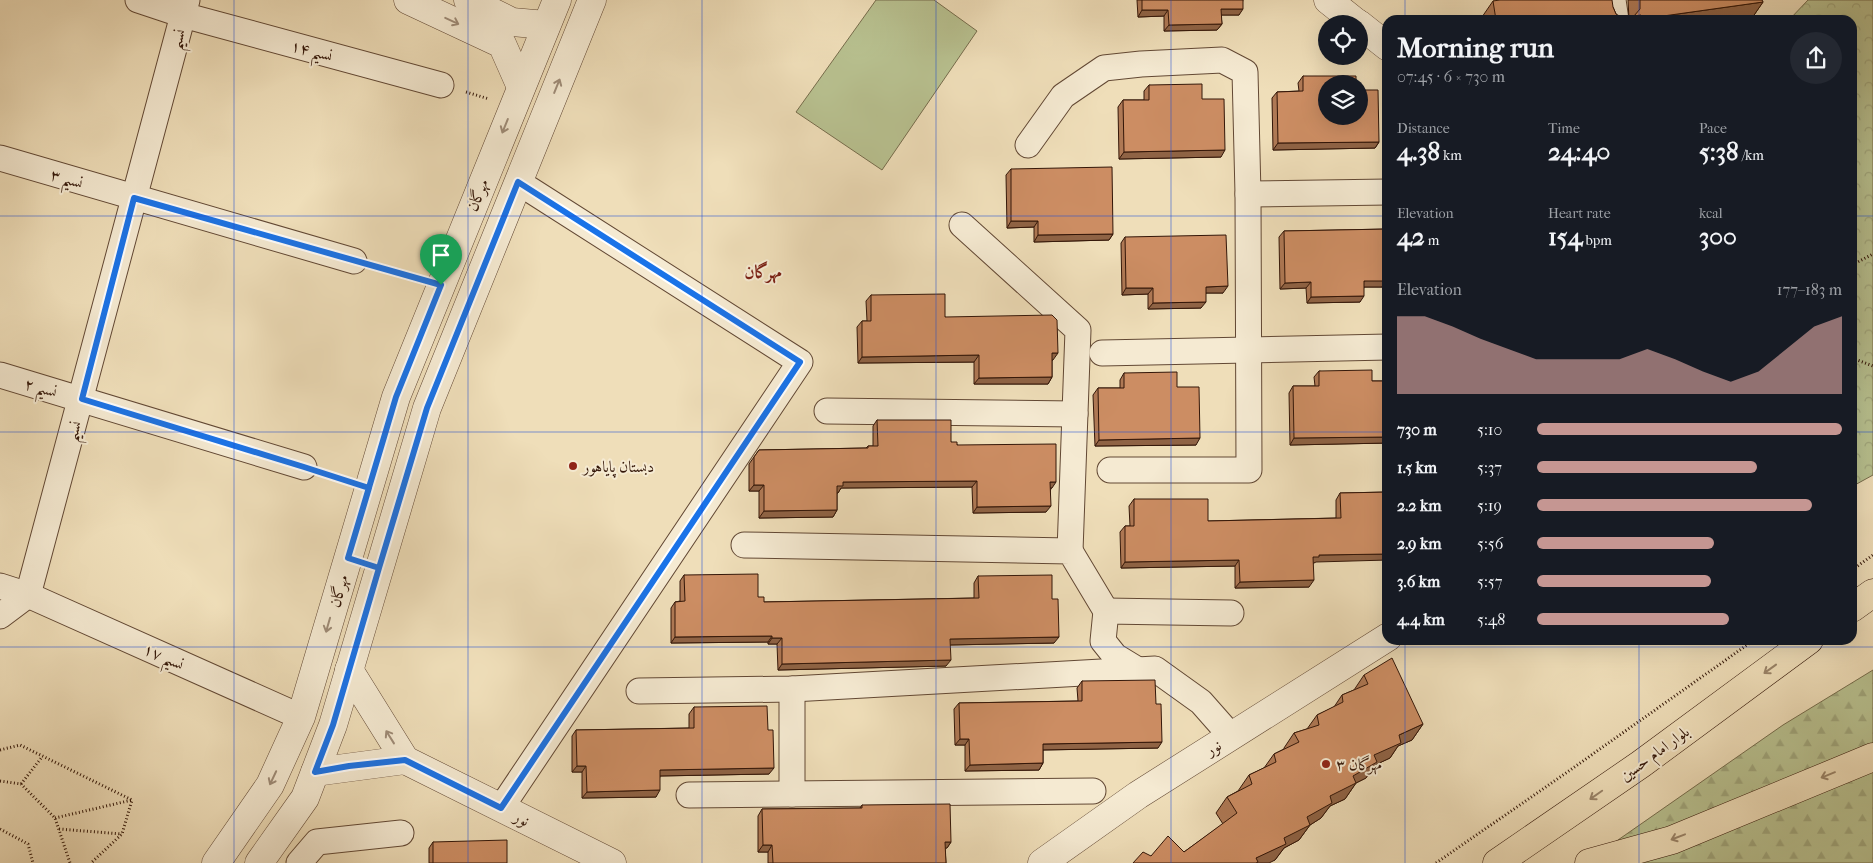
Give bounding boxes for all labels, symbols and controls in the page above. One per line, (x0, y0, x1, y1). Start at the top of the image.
map controls (1318, 15, 1368, 125)
button: locate (1318, 15, 1368, 65)
one-way arrow (444, 16, 459, 26)
street label: نسیم (166, 27, 196, 53)
text: Morning run (1397, 31, 1554, 64)
button: share (1790, 32, 1842, 84)
street label: نسیم ۱۴ (287, 36, 335, 72)
text: 07:45 · 6 × 730 m (1397, 67, 1505, 86)
button: layers (1318, 75, 1368, 125)
one-way arrow (553, 78, 562, 94)
one-way arrow (500, 118, 510, 133)
text: Distance (1397, 120, 1450, 137)
text: Time (1548, 120, 1580, 137)
text: Pace (1699, 120, 1727, 137)
text: 4.38 (1397, 137, 1440, 166)
text: 24:40 (1548, 137, 1610, 166)
text: 5:38 (1699, 137, 1739, 166)
text: km (1440, 147, 1462, 164)
text: /km (1739, 147, 1764, 164)
street label: نسیم ۳ (46, 165, 85, 199)
street label: مهرگان (462, 176, 493, 214)
text: Elevation (1397, 205, 1454, 222)
text: Heart rate (1548, 205, 1611, 222)
text: kcal (1699, 205, 1723, 222)
text: 42 (1397, 222, 1425, 251)
text: 154 (1548, 222, 1582, 251)
text: 300 (1699, 222, 1737, 251)
text: m (1425, 232, 1439, 249)
text: bpm (1582, 232, 1612, 249)
pin (420, 234, 462, 285)
icon: arrive (427, 241, 455, 269)
district label: مهرگان (744, 261, 782, 284)
text: Elevation (1397, 280, 1462, 299)
text: 177–183 m (1777, 280, 1842, 299)
street label: نسیم ۲ (20, 374, 59, 408)
street label: نسیم (62, 419, 92, 445)
text: 730 m (1397, 420, 1437, 439)
text: 5:10 (1477, 420, 1502, 439)
place label: دبستان پایاهور (581, 457, 654, 478)
text: 1.5 km (1397, 458, 1437, 477)
text: 5:37 (1477, 458, 1502, 477)
marker: دبستان پایاهور (567, 460, 579, 472)
text: 2.2 km (1397, 496, 1442, 515)
text: 5:19 (1477, 496, 1502, 515)
text: 2.9 km (1397, 534, 1441, 553)
text: 5:56 (1477, 534, 1503, 553)
text: 3.6 km (1397, 572, 1440, 591)
text: 5:57 (1477, 572, 1502, 591)
street label: مهرگان (325, 573, 353, 610)
text: 4.4 km (1397, 610, 1445, 629)
text: 5:48 (1477, 610, 1505, 629)
one-way arrow (323, 617, 333, 633)
street label: نسیم ۱۷ (138, 639, 187, 680)
one-way arrow (1763, 664, 1777, 674)
street label: بلوار امام حسین (1616, 722, 1696, 789)
one-way arrow (385, 730, 395, 744)
street label: نور (1200, 735, 1225, 761)
place label: مهرگان ۳ (1336, 755, 1382, 775)
marker: مهرگان ۳ (1320, 758, 1332, 770)
one-way arrow (268, 770, 278, 785)
one-way arrow (1821, 771, 1836, 781)
one-way arrow (1589, 790, 1603, 800)
street label: نور (509, 806, 533, 831)
one-way arrow (1671, 833, 1686, 843)

